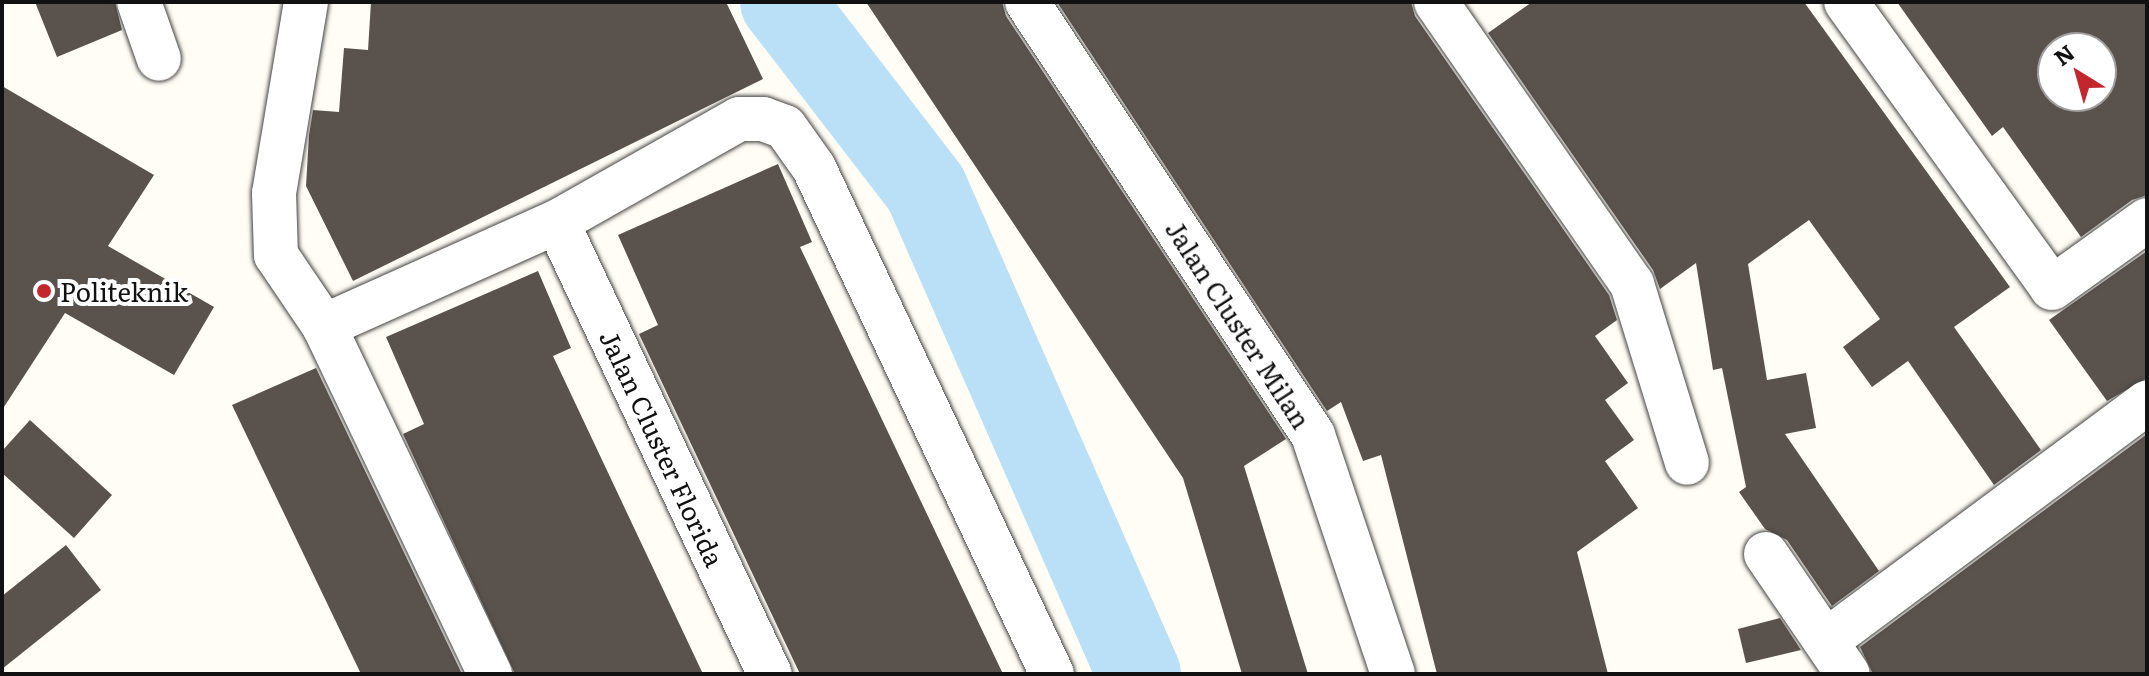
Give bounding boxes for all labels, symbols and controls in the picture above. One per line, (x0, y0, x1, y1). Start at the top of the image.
north arrow (2037, 32, 2117, 112)
text: N (2046, 35, 2081, 73)
street label: Jalan Cluster Milan (1160, 214, 1318, 434)
place label: Politeknik (60, 275, 188, 307)
marker: Politeknik (35, 282, 53, 300)
street label: Jalan Cluster Florida (594, 325, 732, 571)

